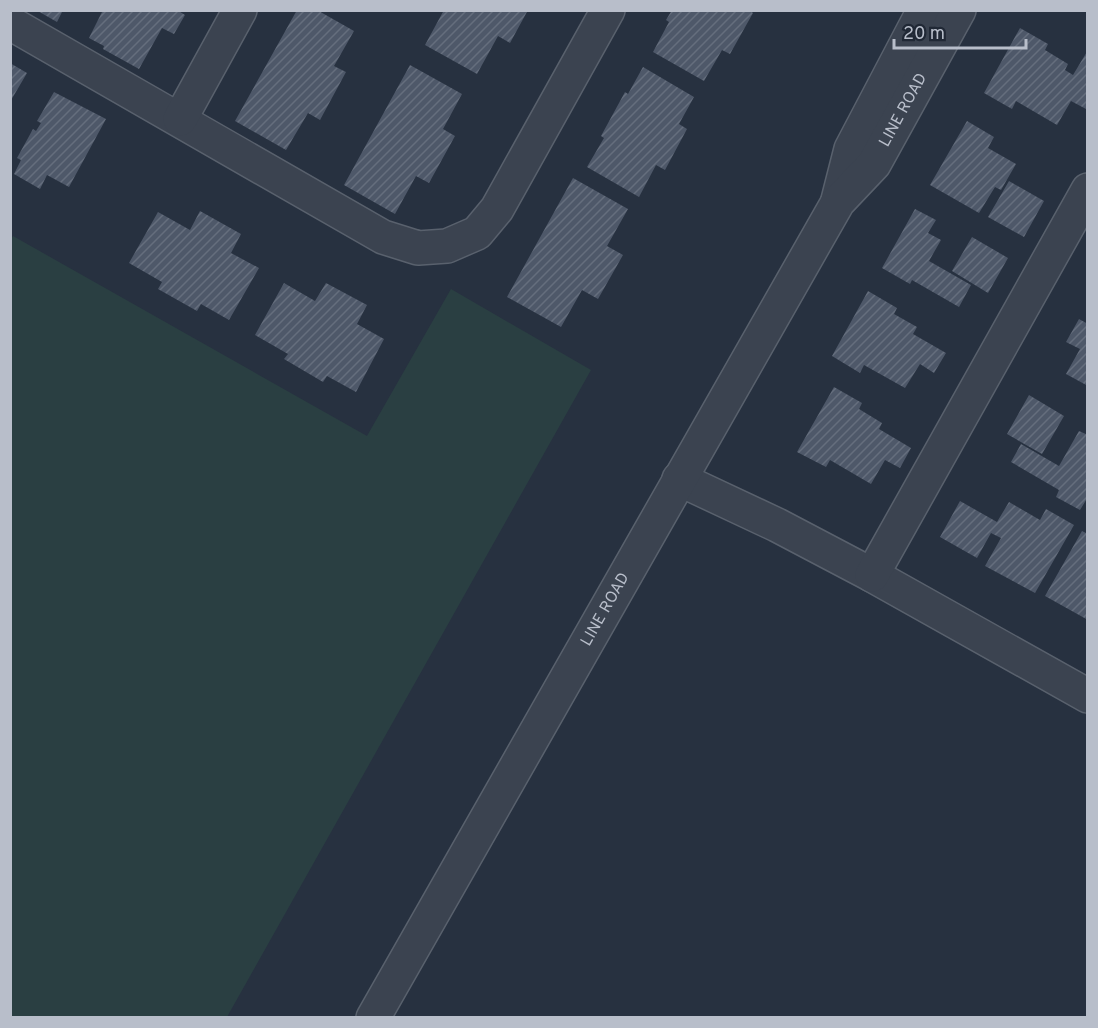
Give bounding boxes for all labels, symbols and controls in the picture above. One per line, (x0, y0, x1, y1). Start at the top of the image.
scale bar (894, 12, 1026, 50)
text: 20 m (903, 23, 945, 46)
street label: LINE ROAD (875, 70, 932, 151)
street label: LINE ROAD (577, 569, 634, 650)

